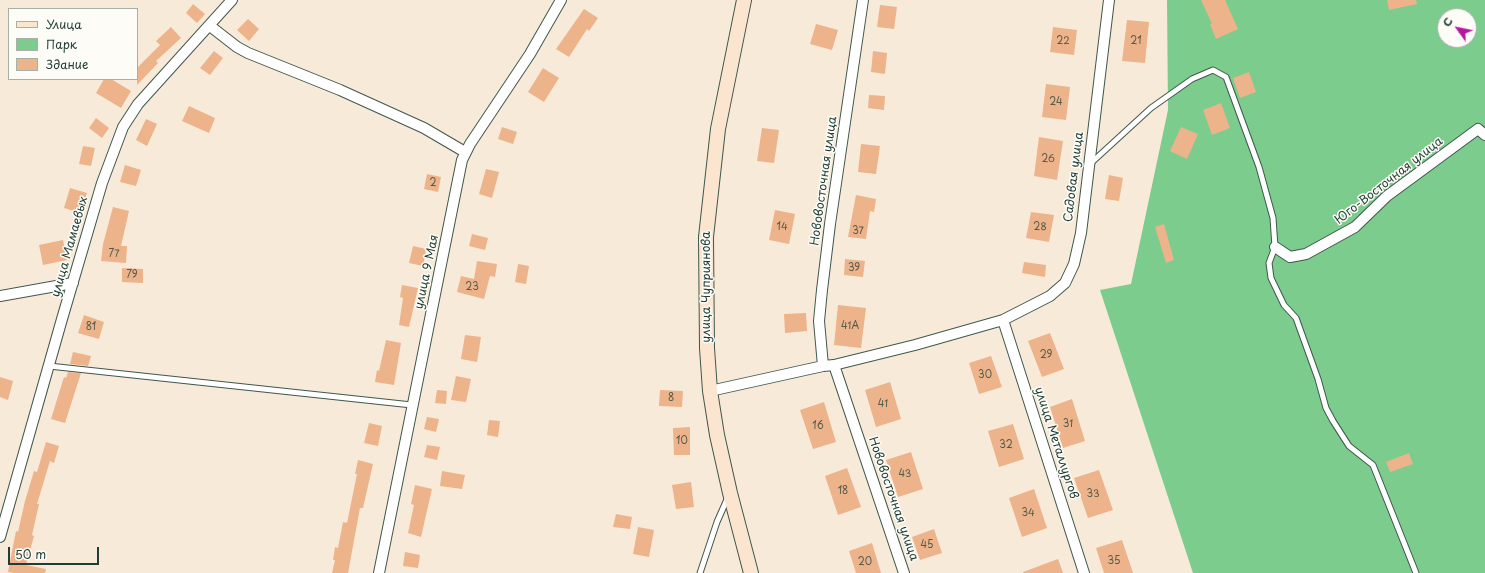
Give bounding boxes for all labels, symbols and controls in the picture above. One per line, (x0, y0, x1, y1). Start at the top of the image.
legend (8, 8, 138, 80)
north arrow (1437, 8, 1477, 48)
text: С (1438, 14, 1457, 30)
text: Улица (46, 15, 82, 33)
text: Парк (46, 35, 77, 53)
house number: 22 (1056, 35, 1070, 47)
house number: 21 (1130, 35, 1142, 47)
text: Здание (46, 55, 88, 73)
house number: 24 (1049, 96, 1063, 108)
street label: Нововосточная улица (808, 115, 840, 247)
street label: Садовая улица (1061, 131, 1087, 223)
street label: Юго-Восточная улица (1332, 134, 1446, 228)
house number: 26 (1041, 153, 1055, 165)
house number: 2 (429, 177, 437, 189)
street label: улица Мамаевых (49, 195, 91, 299)
house number: 14 (776, 221, 788, 233)
house number: 28 (1033, 221, 1047, 233)
house number: 37 (852, 225, 864, 237)
street label: улица Чуприянова (700, 231, 714, 343)
street label: улица 9 Мая (412, 233, 442, 311)
house number: 77 (108, 248, 120, 260)
house number: 39 (848, 262, 860, 274)
house number: 79 (126, 269, 138, 281)
house number: 23 (465, 281, 479, 293)
house number: 41А (841, 320, 859, 332)
house number: 81 (86, 321, 96, 333)
house number: 29 (1040, 349, 1052, 361)
house number: 30 (978, 369, 992, 381)
street label: улица Металлургов (1031, 385, 1081, 501)
house number: 8 (668, 392, 674, 404)
house number: 41 (878, 398, 888, 410)
house number: 31 (1063, 418, 1073, 430)
house number: 16 (812, 420, 824, 432)
house number: 10 (676, 435, 688, 447)
street label: Нововосточная улица (865, 435, 921, 563)
house number: 32 (999, 439, 1013, 451)
house number: 43 (899, 468, 911, 480)
house number: 18 (838, 485, 848, 497)
house number: 33 (1086, 488, 1100, 500)
house number: 34 (1021, 507, 1035, 519)
scale bar (10, 539, 101, 565)
house number: 45 (921, 539, 933, 551)
text: 50 m (15, 545, 46, 563)
house number: 35 (1108, 555, 1120, 567)
house number: 20 (858, 556, 872, 568)

